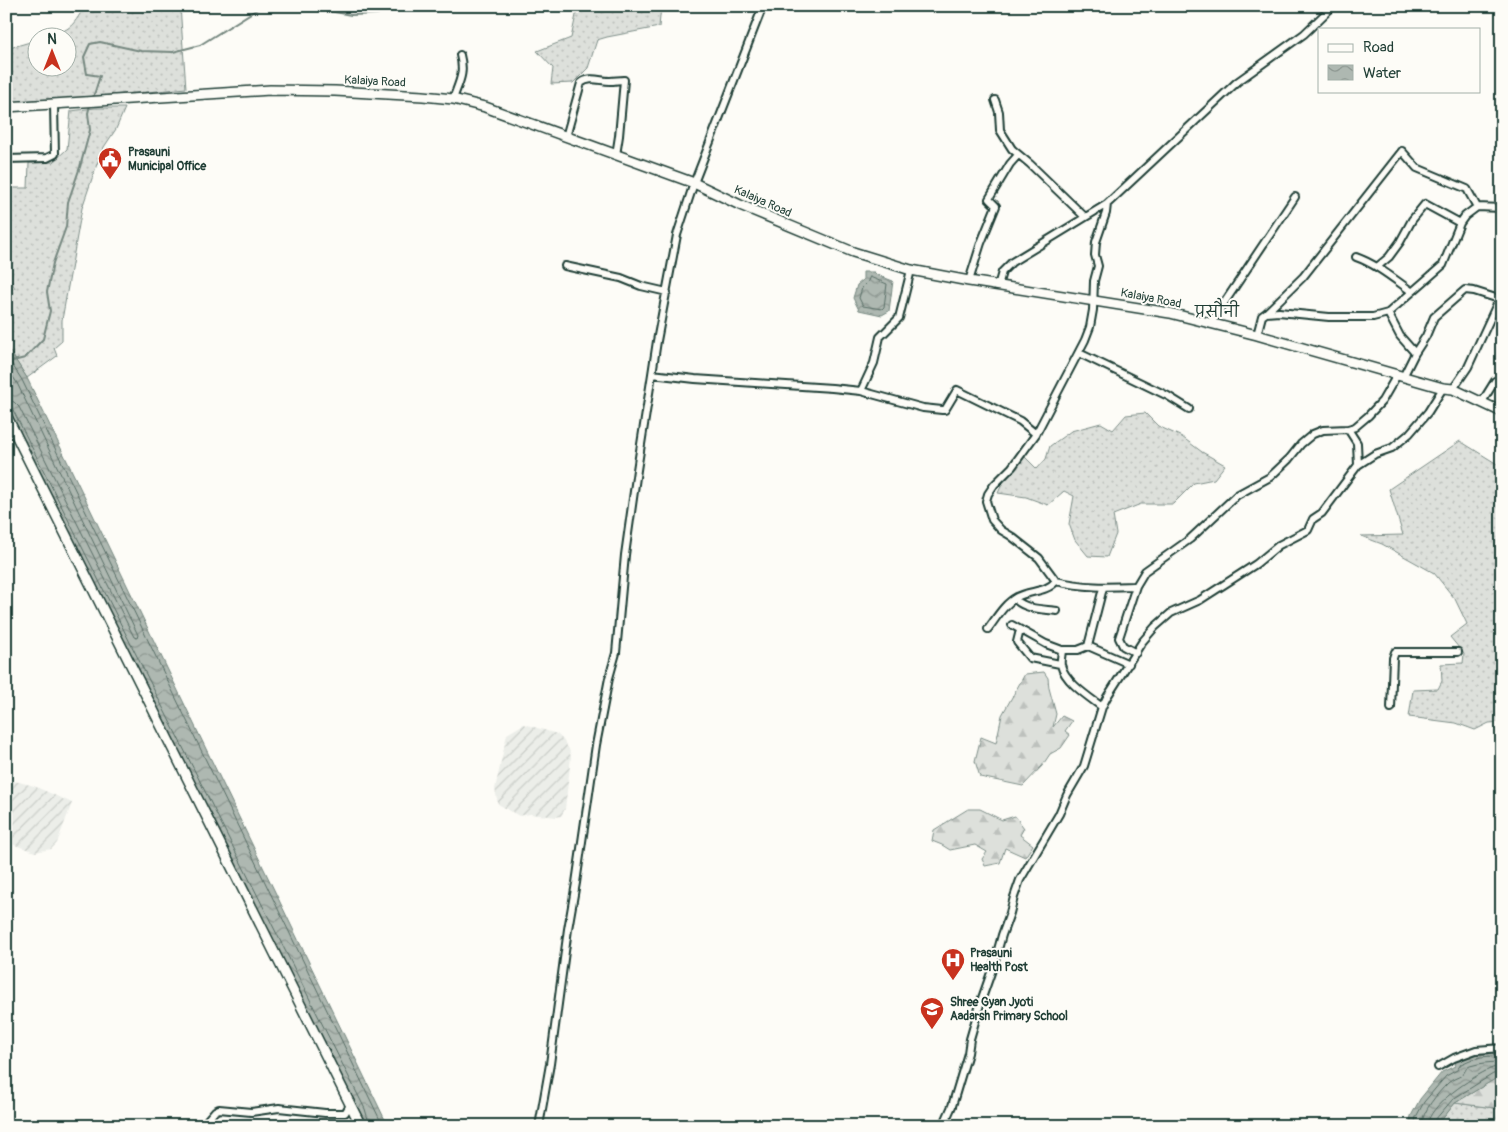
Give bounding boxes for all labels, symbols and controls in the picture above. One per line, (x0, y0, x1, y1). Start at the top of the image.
north arrow (28, 28, 78, 78)
legend (1318, 28, 1480, 92)
text: N (47, 31, 57, 48)
text: Road (1363, 38, 1394, 57)
text: Water (1363, 64, 1402, 83)
street label: Kalaiya Road (344, 72, 406, 91)
place label: Prasauni Municipal Office (128, 145, 207, 174)
public building icon: Prasauni Municipal Office (97, 146, 123, 180)
street label: Kalaiya Road (732, 182, 794, 221)
street label: Kalaiya Road (1119, 285, 1183, 312)
district label: प्रसौनी (1194, 297, 1240, 322)
place label: Prasauni Health Post (970, 946, 1029, 975)
hospital icon: Prasauni Health Post (940, 947, 966, 981)
place label: Shree Gyan Jyoti Aadarsh Primary School (950, 995, 1068, 1024)
school or university icon: Shree Gyan Jyoti Aadarsh Primary School (919, 996, 945, 1030)

